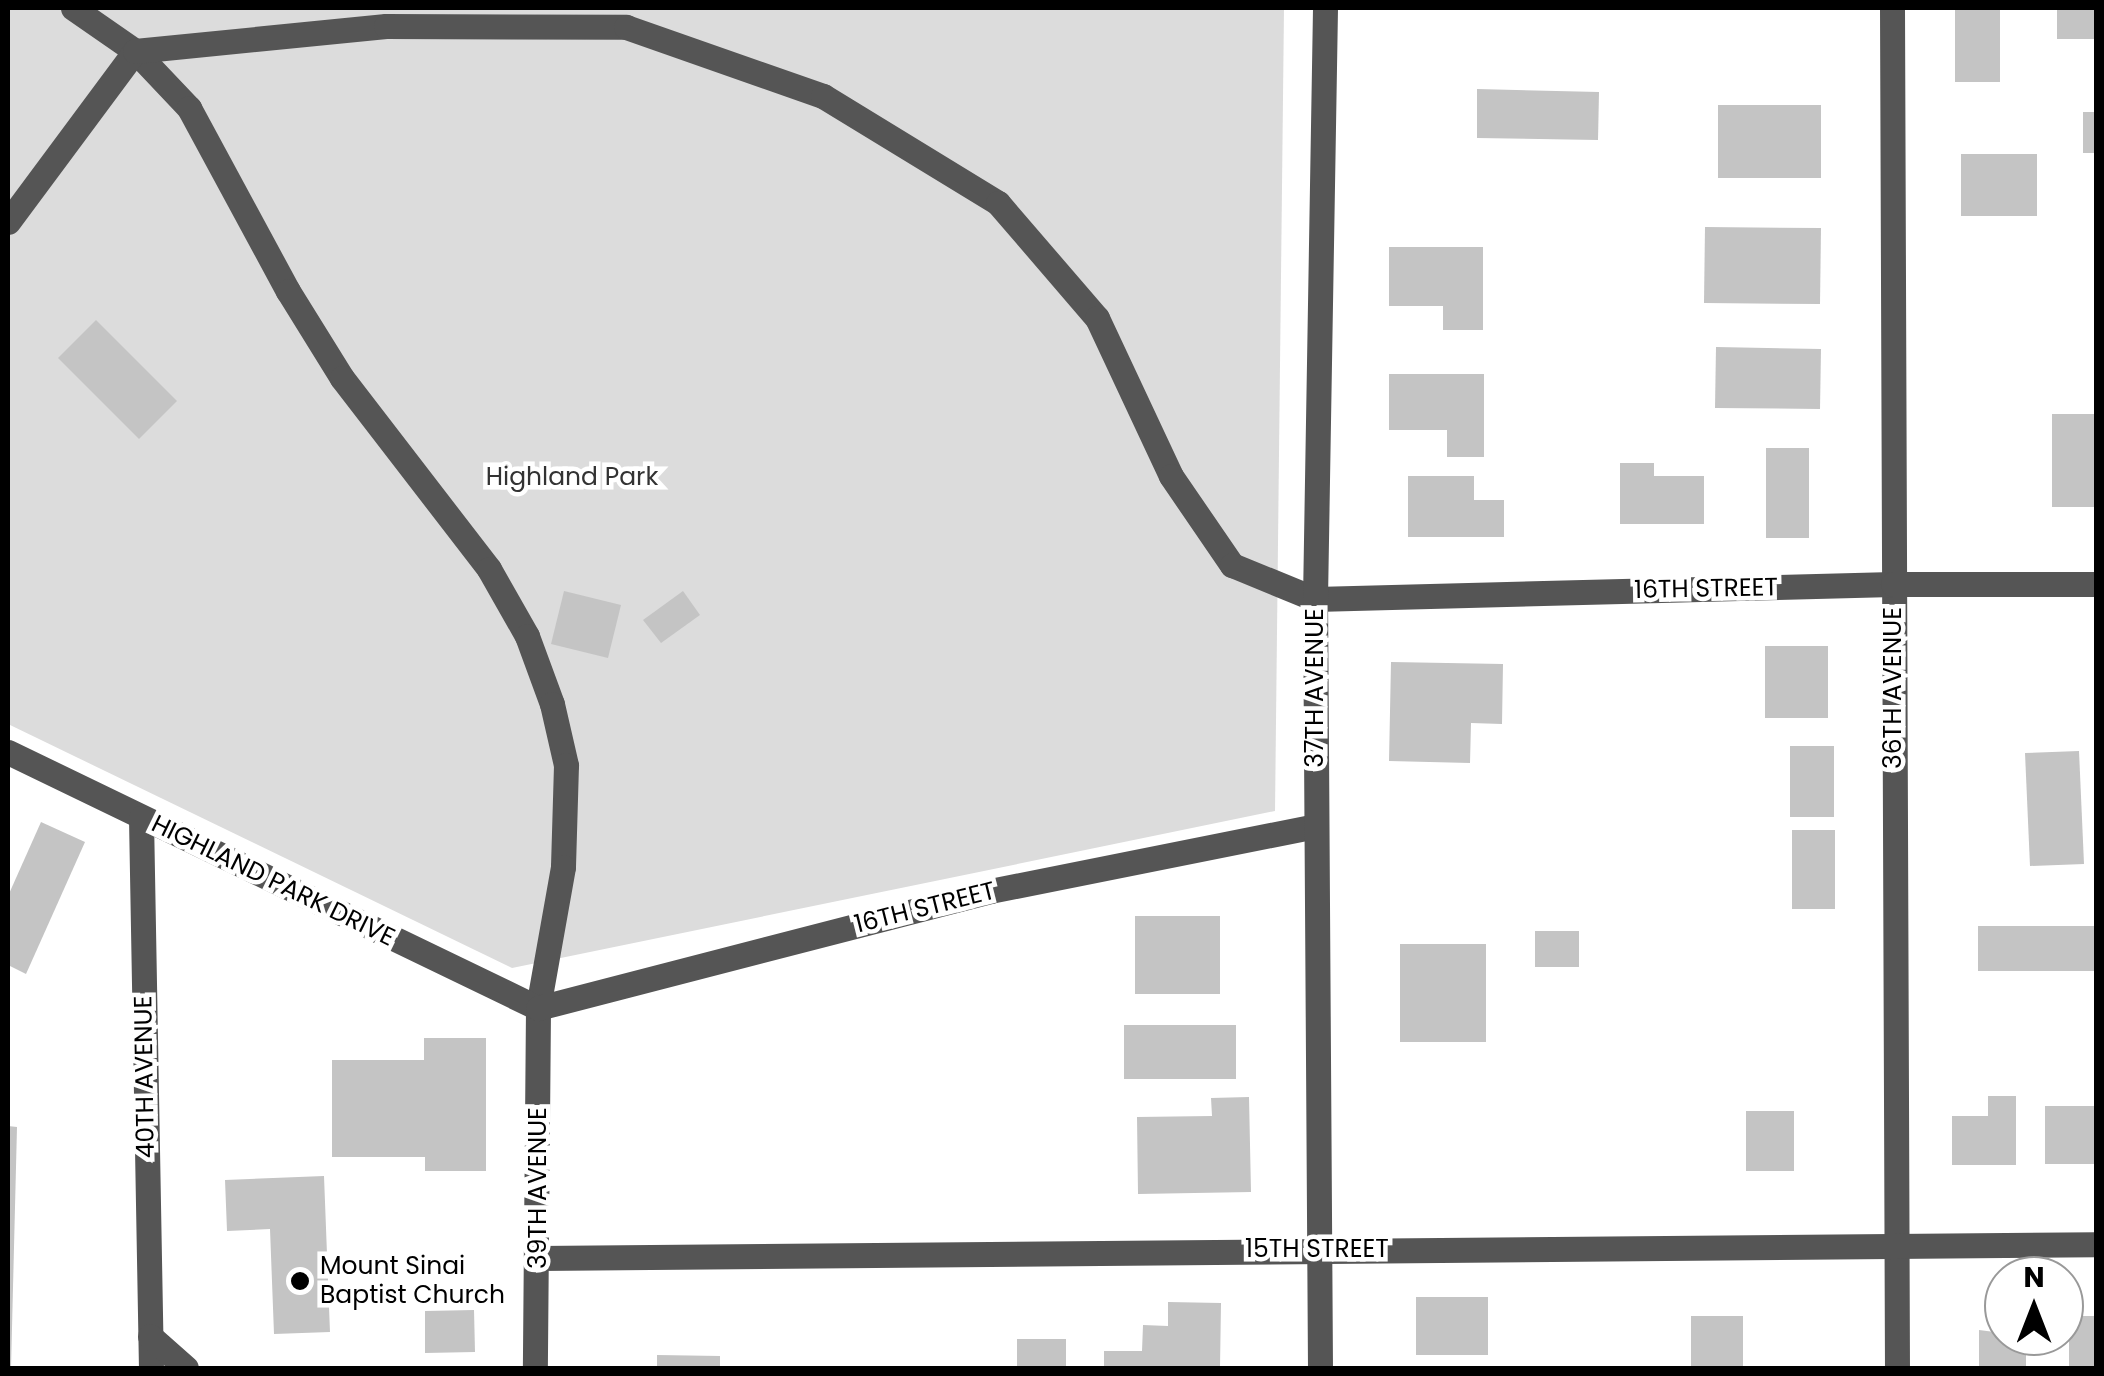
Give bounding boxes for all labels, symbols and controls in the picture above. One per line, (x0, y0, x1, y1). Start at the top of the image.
park label: Highland Park (486, 462, 658, 492)
street label: 16TH STREET (1634, 573, 1778, 605)
street label: 36TH AVENUE (1878, 607, 1908, 769)
street label: 37TH AVENUE (1300, 608, 1330, 768)
street label: HIGHLAND PARK DRIVE (147, 809, 399, 953)
street label: 16TH STREET (852, 876, 998, 940)
street label: 40TH AVENUE (129, 995, 161, 1159)
street label: 39TH AVENUE (523, 1107, 553, 1269)
street label: 15TH STREET (1245, 1234, 1389, 1264)
place label: Mount Sinai Baptist Church (320, 1252, 505, 1311)
north arrow (1984, 1256, 2084, 1356)
text: N (2023, 1258, 2045, 1297)
marker: Mount Sinai Baptist Church (289, 1270, 311, 1292)

